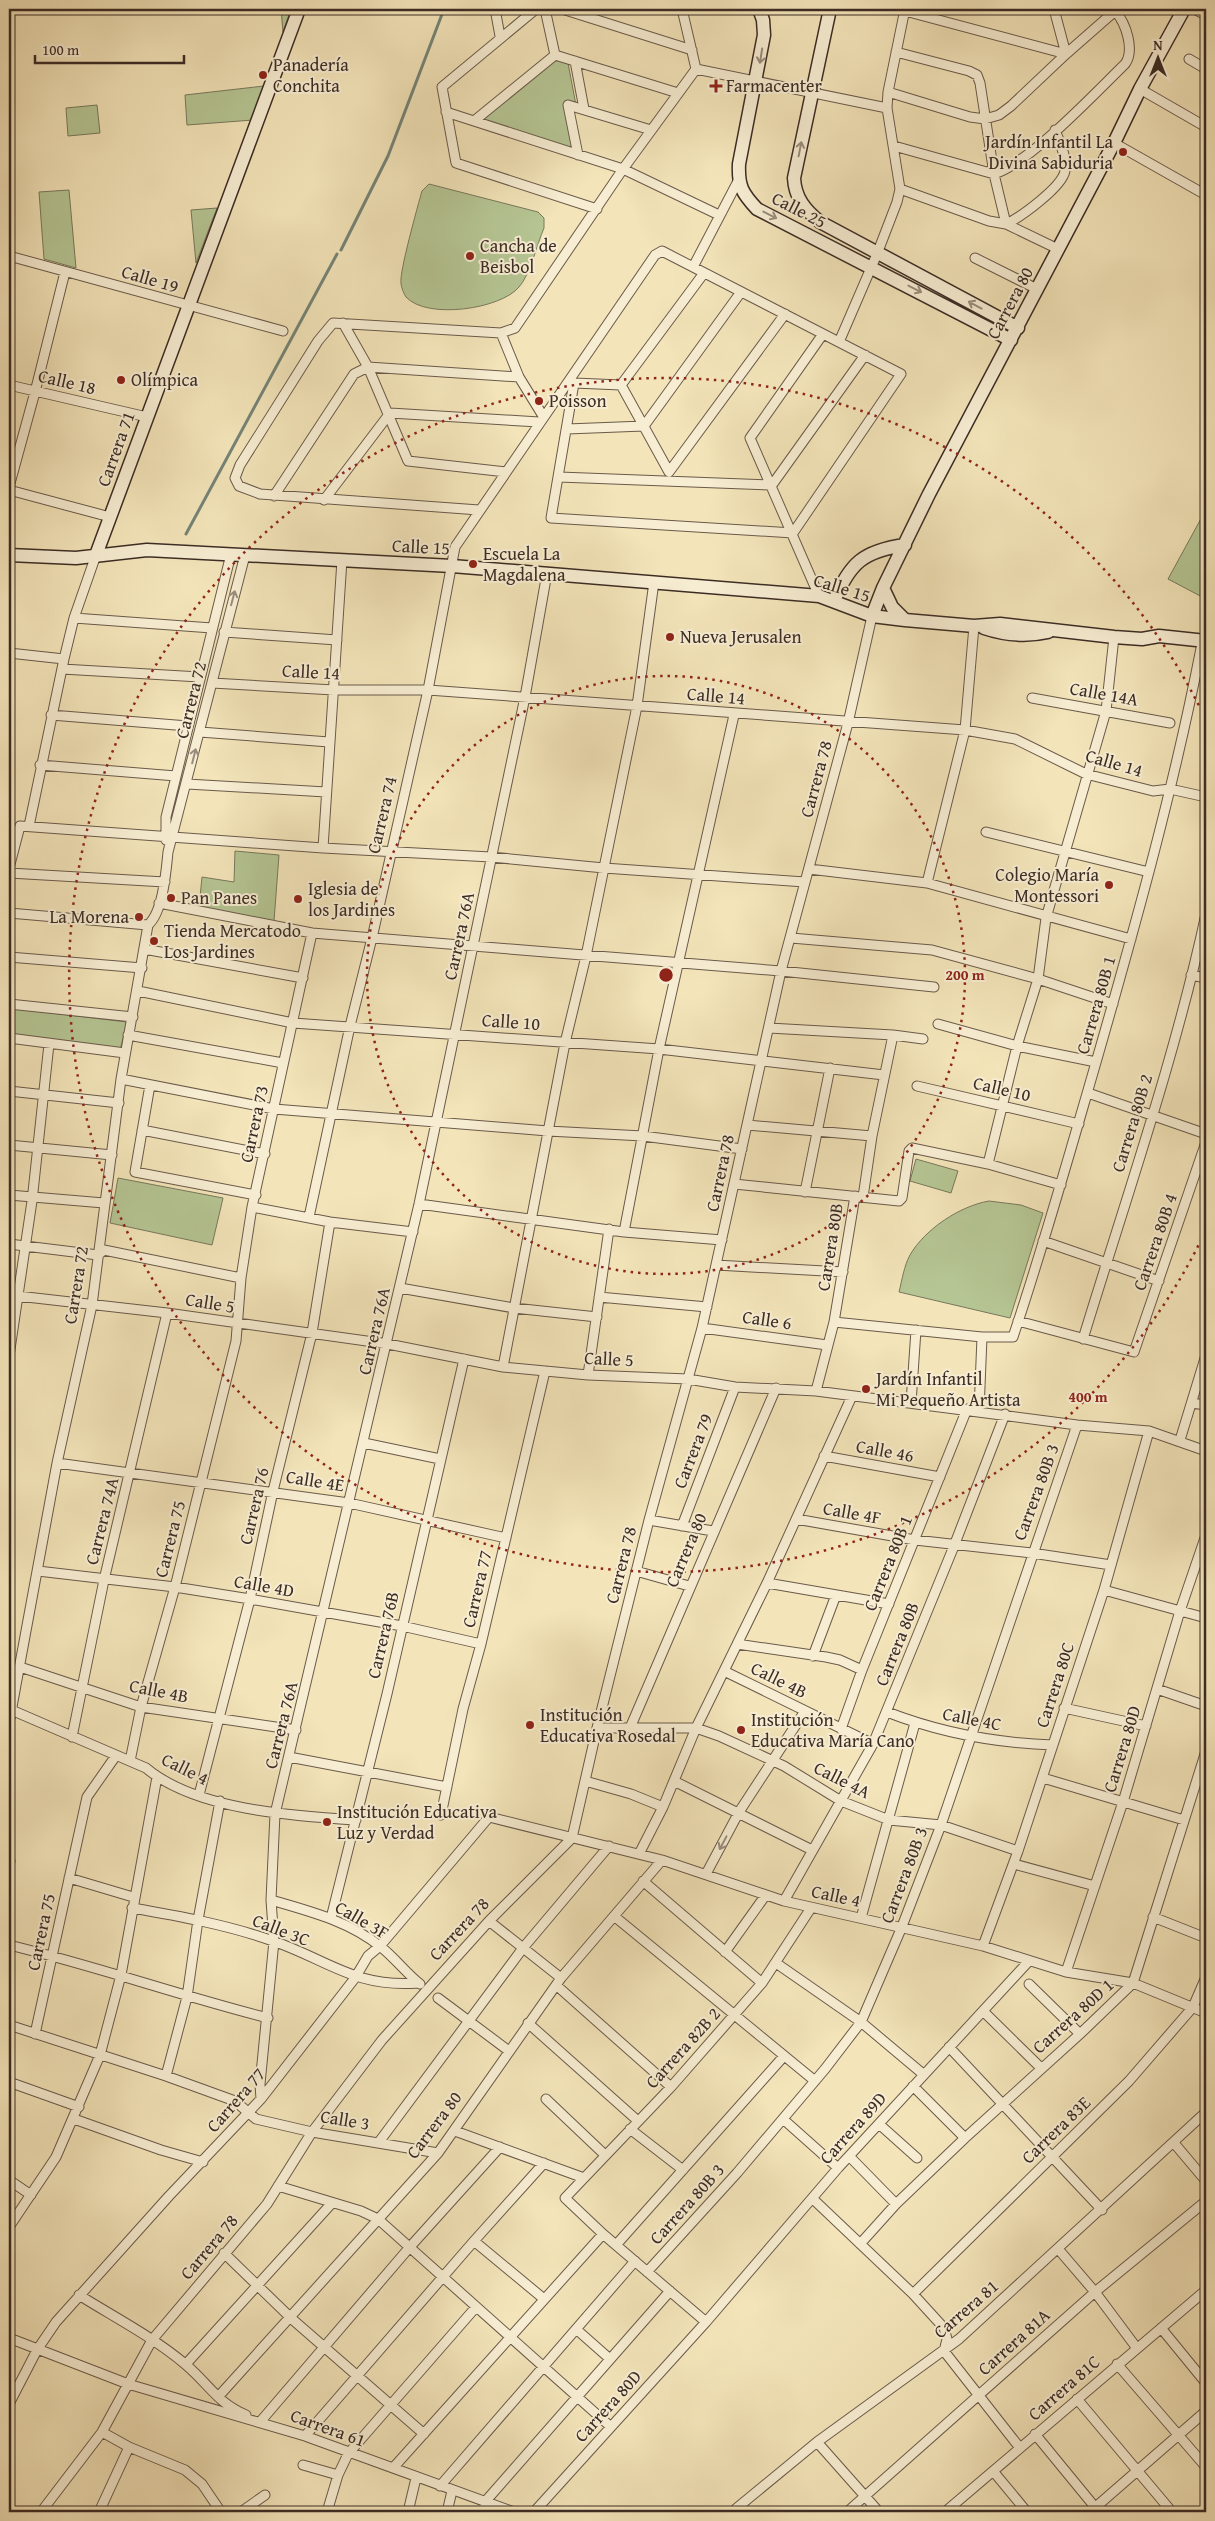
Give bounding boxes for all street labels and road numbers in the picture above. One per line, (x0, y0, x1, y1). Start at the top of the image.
street label: Calle 25 (767, 184, 831, 235)
street label: Calle 19 (118, 258, 182, 300)
street label: Carrera 80 (979, 262, 1040, 344)
street label: Calle 18 (36, 362, 98, 401)
street label: Carrera 71 (89, 407, 142, 490)
street label: Calle 15 (391, 531, 451, 562)
street label: Calle 15 (810, 566, 874, 609)
street label: Calle 14 (281, 656, 341, 687)
street label: Carrera 72 (168, 659, 213, 741)
street label: Calle 14A (1068, 674, 1141, 713)
street label: Calle 14 (686, 680, 746, 711)
street label: Carrera 78 (792, 738, 839, 820)
street label: Calle 14 (1082, 742, 1146, 784)
street label: Carrera 74 (360, 774, 403, 856)
street label: Carrera 76A (436, 889, 481, 982)
street label: Carrera 80B 1 (1069, 953, 1122, 1057)
street label: Calle 10 (481, 1006, 541, 1037)
street label: Calle 10 (971, 1069, 1034, 1108)
street label: Carrera 80B 2 (1104, 1071, 1159, 1175)
street label: Carrera 73 (232, 1083, 275, 1165)
street label: Carrera 78 (698, 1132, 741, 1214)
street label: Carrera 80B 4 (1125, 1190, 1184, 1294)
street label: Carrera 80B (809, 1201, 850, 1293)
street label: Carrera 72 (56, 1244, 95, 1326)
street label: Carrera 76A (350, 1284, 397, 1377)
street label: Calle 5 (184, 1285, 237, 1320)
street label: Calle 6 (741, 1303, 793, 1336)
street label: Calle 5 (584, 1344, 634, 1373)
street label: Carrera 79 (666, 1409, 719, 1492)
street label: Calle 46 (854, 1432, 916, 1469)
street label: Carrera 80B 3 (1006, 1440, 1066, 1544)
street label: Calle 4E (284, 1463, 346, 1498)
street label: Carrera 76 (232, 1465, 275, 1547)
street label: Carrera 74A (78, 1474, 125, 1567)
street label: Calle 4F (821, 1494, 883, 1531)
street label: Carrera 75 (147, 1498, 192, 1580)
street label: Carrera 80 (658, 1508, 713, 1591)
street label: Carrera 80B 1 (856, 1511, 919, 1615)
street label: Carrera 78 (598, 1524, 643, 1606)
street label: Carrera 77 (455, 1548, 498, 1630)
street label: Calle 4D (232, 1567, 296, 1604)
street label: Carrera 76B (359, 1589, 406, 1681)
street label: Carrera 80B (867, 1598, 926, 1690)
street label: Carrera 80C (1028, 1639, 1081, 1731)
street label: Calle 4B (746, 1654, 812, 1705)
street label: Calle 4B (127, 1672, 191, 1709)
street label: Carrera 76A (257, 1678, 304, 1771)
street label: Calle 4C (940, 1700, 1004, 1737)
street label: Carrera 80D (1096, 1702, 1148, 1795)
street label: Calle 4 (157, 1746, 213, 1792)
street label: Calle 4A (809, 1754, 875, 1805)
street label: Carrera 80B 3 (873, 1823, 934, 1927)
street label: Calle 4 (809, 1877, 863, 1914)
street label: Carrera 75 (19, 1891, 62, 1973)
street label: Carrera 78 (422, 1891, 495, 1967)
street label: Calle 3F (330, 1893, 394, 1946)
street label: Calle 3C (249, 1906, 314, 1953)
street label: Carrera 80D 1 (1026, 1971, 1120, 2060)
street label: Carrera 82B 2 (639, 2001, 727, 2094)
street label: Carrera 77 (200, 2061, 272, 2138)
street label: Carrera 80 (399, 2085, 468, 2164)
street label: Carrera 89D (813, 2085, 893, 2170)
street label: Carrera 83E (1015, 2090, 1096, 2170)
street label: Calle 3 (319, 2102, 372, 2137)
street label: Carrera 80B 3 (643, 2157, 731, 2250)
street label: Carrera 78 (173, 2208, 244, 2285)
street label: Carrera 81 (927, 2273, 1004, 2345)
street label: Carrera 81A (971, 2302, 1056, 2382)
street label: Carrera 81C (1022, 2348, 1106, 2427)
street label: Carrera 80D (568, 2363, 648, 2448)
street label: Carrera 61 (287, 2401, 370, 2454)

